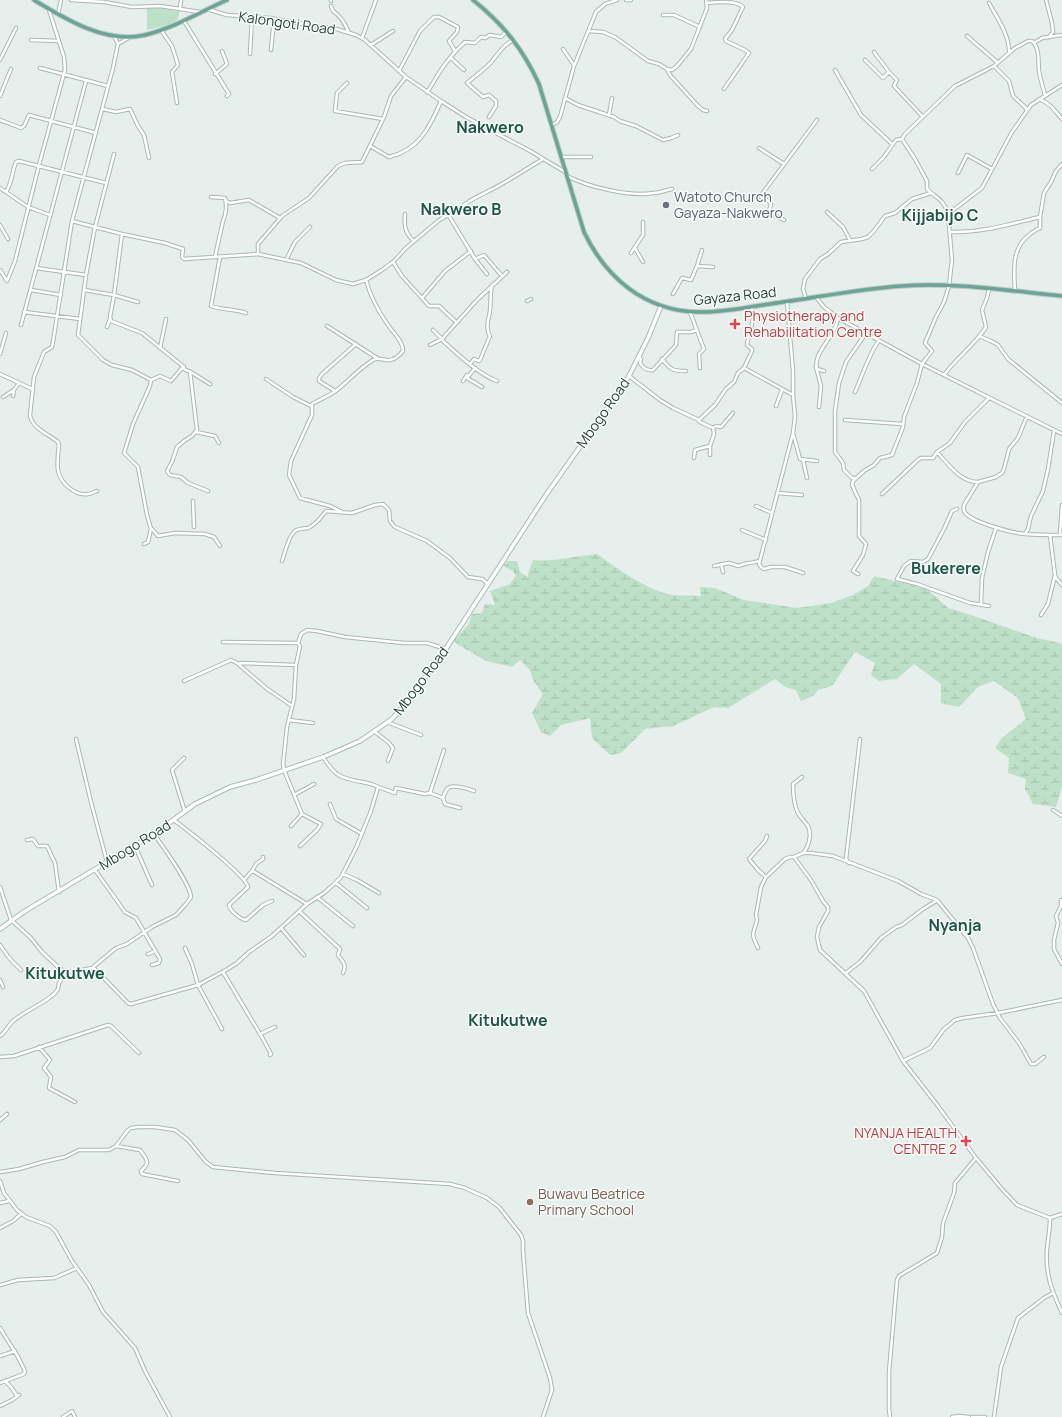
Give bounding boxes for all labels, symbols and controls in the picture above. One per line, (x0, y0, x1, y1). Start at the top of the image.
street label: Kalongoti Road (238, 6, 337, 39)
district label: Nakwero (456, 116, 524, 138)
place label: Watoto Church Gayaza-Nakwero (674, 187, 783, 222)
district label: Nakwero B (421, 198, 501, 220)
marker: Watoto Church Gayaza-Nakwero (661, 200, 671, 210)
district label: Kijjabijo C (901, 204, 979, 226)
street label: Gayaza Road (693, 282, 777, 309)
place label: Physiotherapy and Rehabilitation Centre (744, 306, 882, 341)
marker: Physiotherapy and Rehabilitation Centre (729, 318, 741, 330)
street label: Mbogo Road (572, 374, 634, 451)
district label: Bukerere (911, 557, 981, 579)
street label: Mbogo Road (389, 643, 453, 719)
street label: Mbogo Road (95, 815, 174, 874)
district label: Nyanja (928, 914, 982, 936)
district label: Kitukutwe (25, 962, 105, 984)
district label: Kitukutwe (468, 1009, 548, 1031)
place label: NYANJA HEALTH CENTRE 2 (854, 1123, 957, 1158)
marker: NYANJA HEALTH CENTRE 2 (960, 1135, 972, 1147)
place label: Buwavu Beatrice Primary School (538, 1184, 645, 1219)
marker: Buwavu Beatrice Primary School (525, 1197, 535, 1207)

